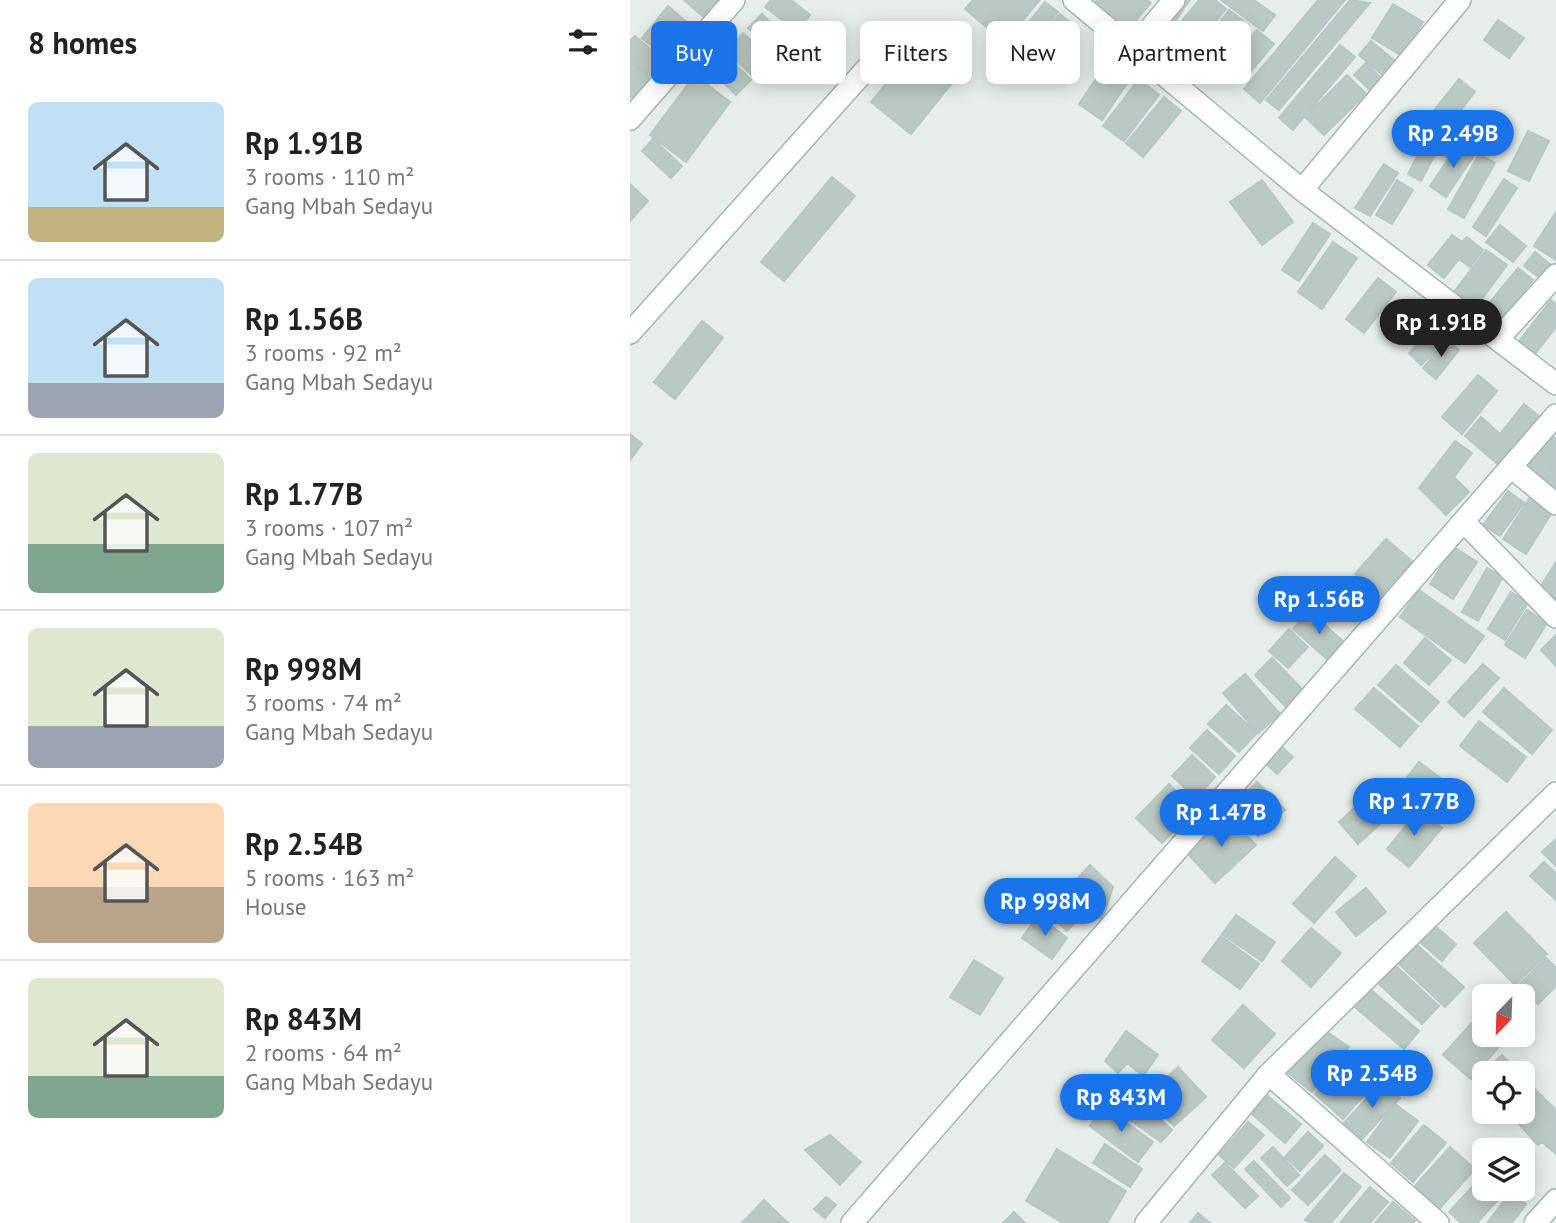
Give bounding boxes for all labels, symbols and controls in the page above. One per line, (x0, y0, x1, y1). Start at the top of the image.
chip: Buy (651, 21, 737, 84)
chip: Rent (751, 21, 846, 84)
chip: Filters (860, 21, 972, 84)
chip: New (986, 21, 1080, 84)
chip: Apartment (1094, 21, 1251, 84)
text: 8 homes (28, 23, 137, 62)
icon: filters (564, 23, 602, 61)
pin: Rp 2.49B (1381, 110, 1525, 170)
text: Rp 2.49B (1408, 118, 1498, 147)
text: Rp 1.91B (245, 123, 363, 162)
icon: home (84, 130, 168, 214)
text: 3 rooms · 110 m² (245, 162, 414, 191)
text: Gang Mbah Sedayu (245, 191, 433, 220)
text: Rp 1.56B (245, 299, 363, 338)
pin: Rp 1.91B (1369, 300, 1513, 359)
icon: home (84, 306, 168, 390)
text: Rp 1.91B (1396, 307, 1486, 336)
text: 3 rooms · 92 m² (245, 338, 402, 367)
text: Gang Mbah Sedayu (245, 367, 433, 396)
text: Rp 1.77B (245, 474, 363, 513)
icon: home (84, 481, 168, 565)
text: 3 rooms · 107 m² (245, 513, 413, 542)
text: Gang Mbah Sedayu (245, 542, 433, 571)
pin: Rp 1.56B (1247, 576, 1391, 636)
text: Rp 1.56B (1274, 584, 1364, 613)
text: Rp 998M (245, 649, 362, 688)
icon: home (84, 656, 168, 740)
text: 3 rooms · 74 m² (245, 688, 402, 717)
text: Gang Mbah Sedayu (245, 717, 433, 746)
pin: Rp 1.77B (1342, 778, 1486, 838)
text: Rp 1.77B (1369, 786, 1459, 815)
pin: Rp 1.47B (1149, 790, 1293, 849)
text: Rp 1.47B (1176, 797, 1266, 826)
text: Rp 2.54B (245, 824, 363, 863)
icon: home (84, 831, 168, 915)
text: 5 rooms · 163 m² (245, 863, 414, 892)
pin: Rp 998M (980, 878, 1110, 938)
text: Rp 998M (1000, 886, 1090, 915)
text: House (245, 892, 307, 921)
north arrow (1472, 984, 1535, 1046)
map controls (1472, 984, 1535, 1201)
text: Rp 843M (245, 999, 362, 1038)
icon: home (84, 1006, 168, 1090)
text: 2 rooms · 64 m² (245, 1038, 402, 1067)
pin: Rp 2.54B (1300, 1050, 1444, 1110)
text: Rp 2.54B (1327, 1058, 1417, 1087)
button: locate (1472, 1061, 1535, 1124)
text: Gang Mbah Sedayu (245, 1067, 433, 1096)
pin: Rp 843M (1056, 1074, 1186, 1134)
text: Rp 843M (1076, 1082, 1166, 1111)
button: layers (1472, 1138, 1535, 1201)

